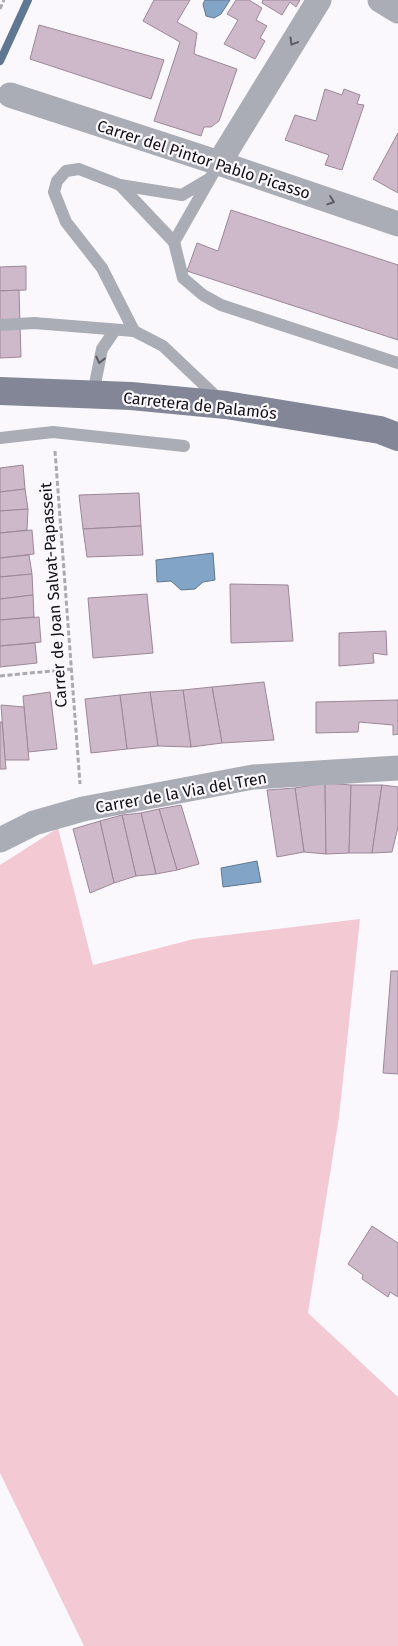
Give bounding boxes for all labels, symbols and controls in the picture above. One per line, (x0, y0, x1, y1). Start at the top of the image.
one-way arrow (290, 36, 300, 45)
street label: Carrer del Pintor Pablo Picasso (95, 116, 313, 203)
one-way arrow (327, 195, 335, 205)
one-way arrow (95, 356, 106, 365)
street label: Carretera de Palamós (122, 388, 278, 423)
street label: Carrer de Joan Salvat-Papasseit (36, 481, 71, 708)
street label: Carrer de la Via del Tren (94, 768, 268, 817)

